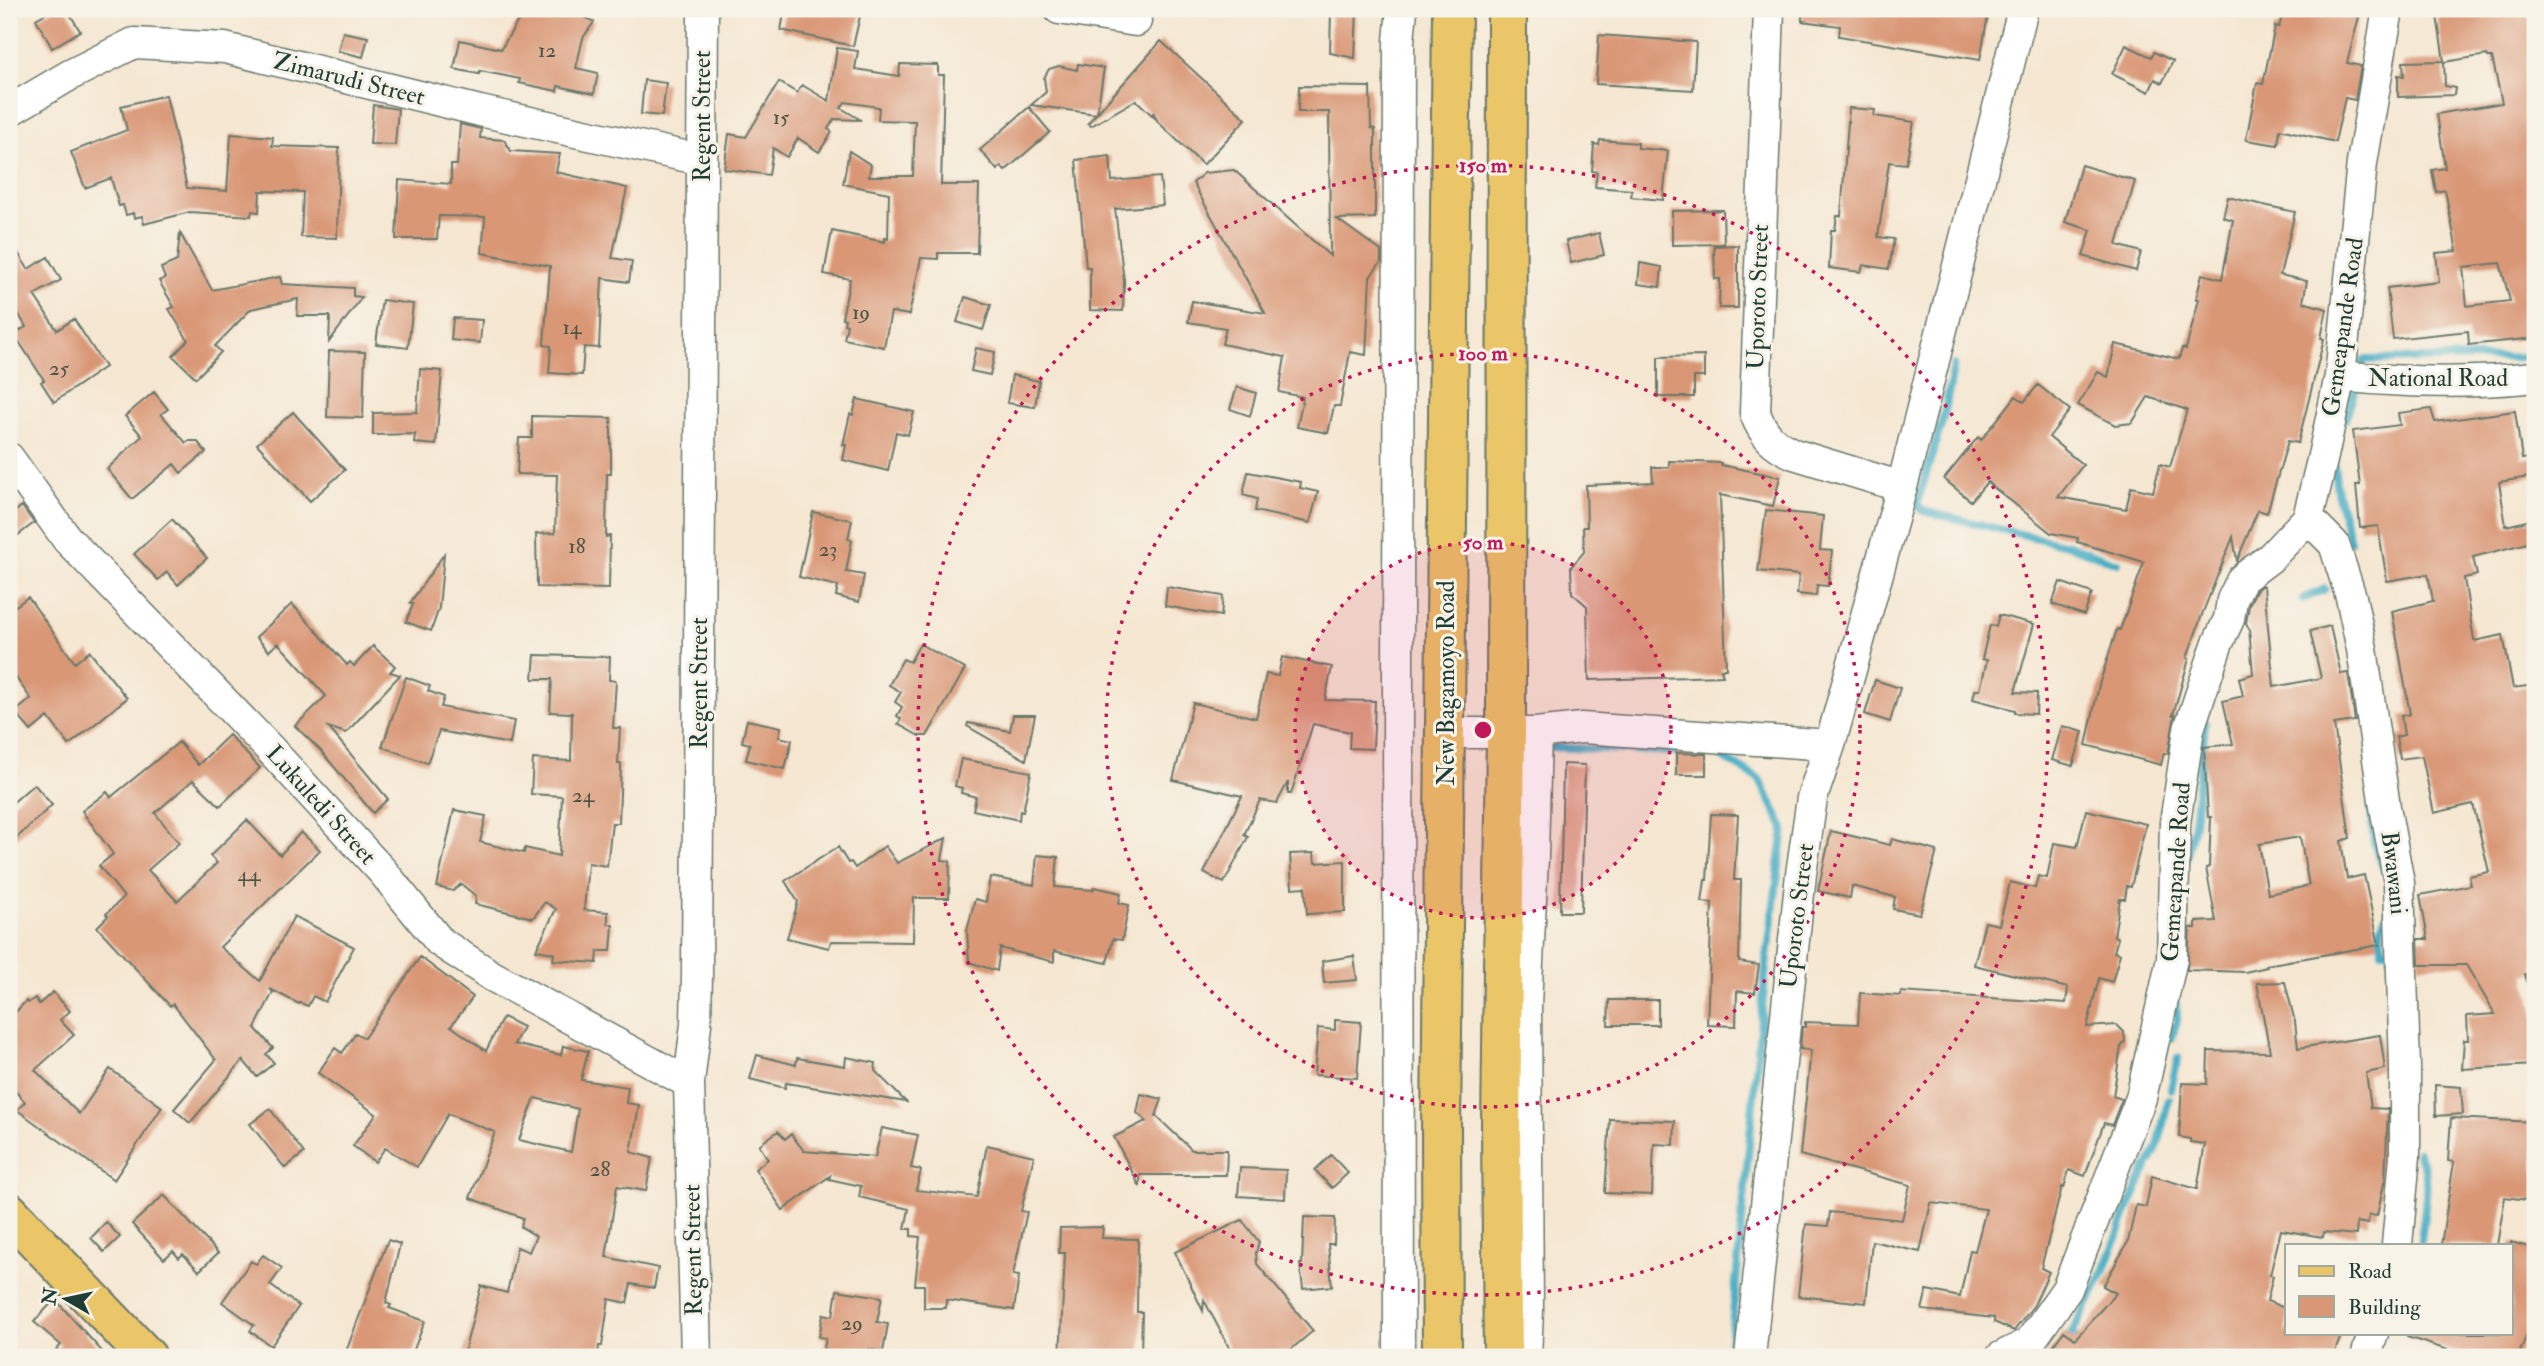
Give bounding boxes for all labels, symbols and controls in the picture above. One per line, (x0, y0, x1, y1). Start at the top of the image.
house number: 12 (538, 37, 556, 64)
street label: Zimarudi Street (270, 45, 428, 113)
street label: Regent Street (687, 50, 718, 182)
house number: 15 (773, 104, 790, 131)
text: 150 m (1459, 152, 1508, 179)
street label: Uporoto Street (1740, 223, 1776, 370)
street label: Gemeapande Road (2315, 236, 2371, 418)
house number: 19 (852, 299, 870, 326)
house number: 14 (563, 314, 583, 341)
text: 100 m (1458, 340, 1509, 367)
house number: 25 (49, 355, 70, 382)
street label: National Road (2368, 363, 2508, 394)
text: 50 m (1463, 529, 1504, 556)
house number: 18 (568, 533, 586, 560)
house number: 23 (819, 536, 837, 563)
street label: New Bagamoyo Road (1431, 580, 1462, 786)
street label: Regent Street (684, 617, 715, 749)
centre of rings (1471, 718, 1495, 742)
street label: Lukuledi Street (259, 739, 383, 872)
street label: Gemeapande Road (2154, 781, 2198, 963)
house number: 24 (572, 782, 596, 809)
street label: Bwawani (2374, 830, 2414, 916)
street label: Uporoto Street (1773, 842, 1821, 990)
house number: 44 (238, 861, 262, 888)
house number: 28 (590, 1156, 610, 1183)
street label: Regent Street (676, 1184, 710, 1316)
legend (2285, 1244, 2512, 1334)
text: Road (2348, 1258, 2393, 1285)
north arrow (32, 1264, 102, 1334)
text: N (37, 1285, 64, 1308)
text: Building (2348, 1294, 2421, 1321)
house number: 29 (841, 1310, 863, 1337)

